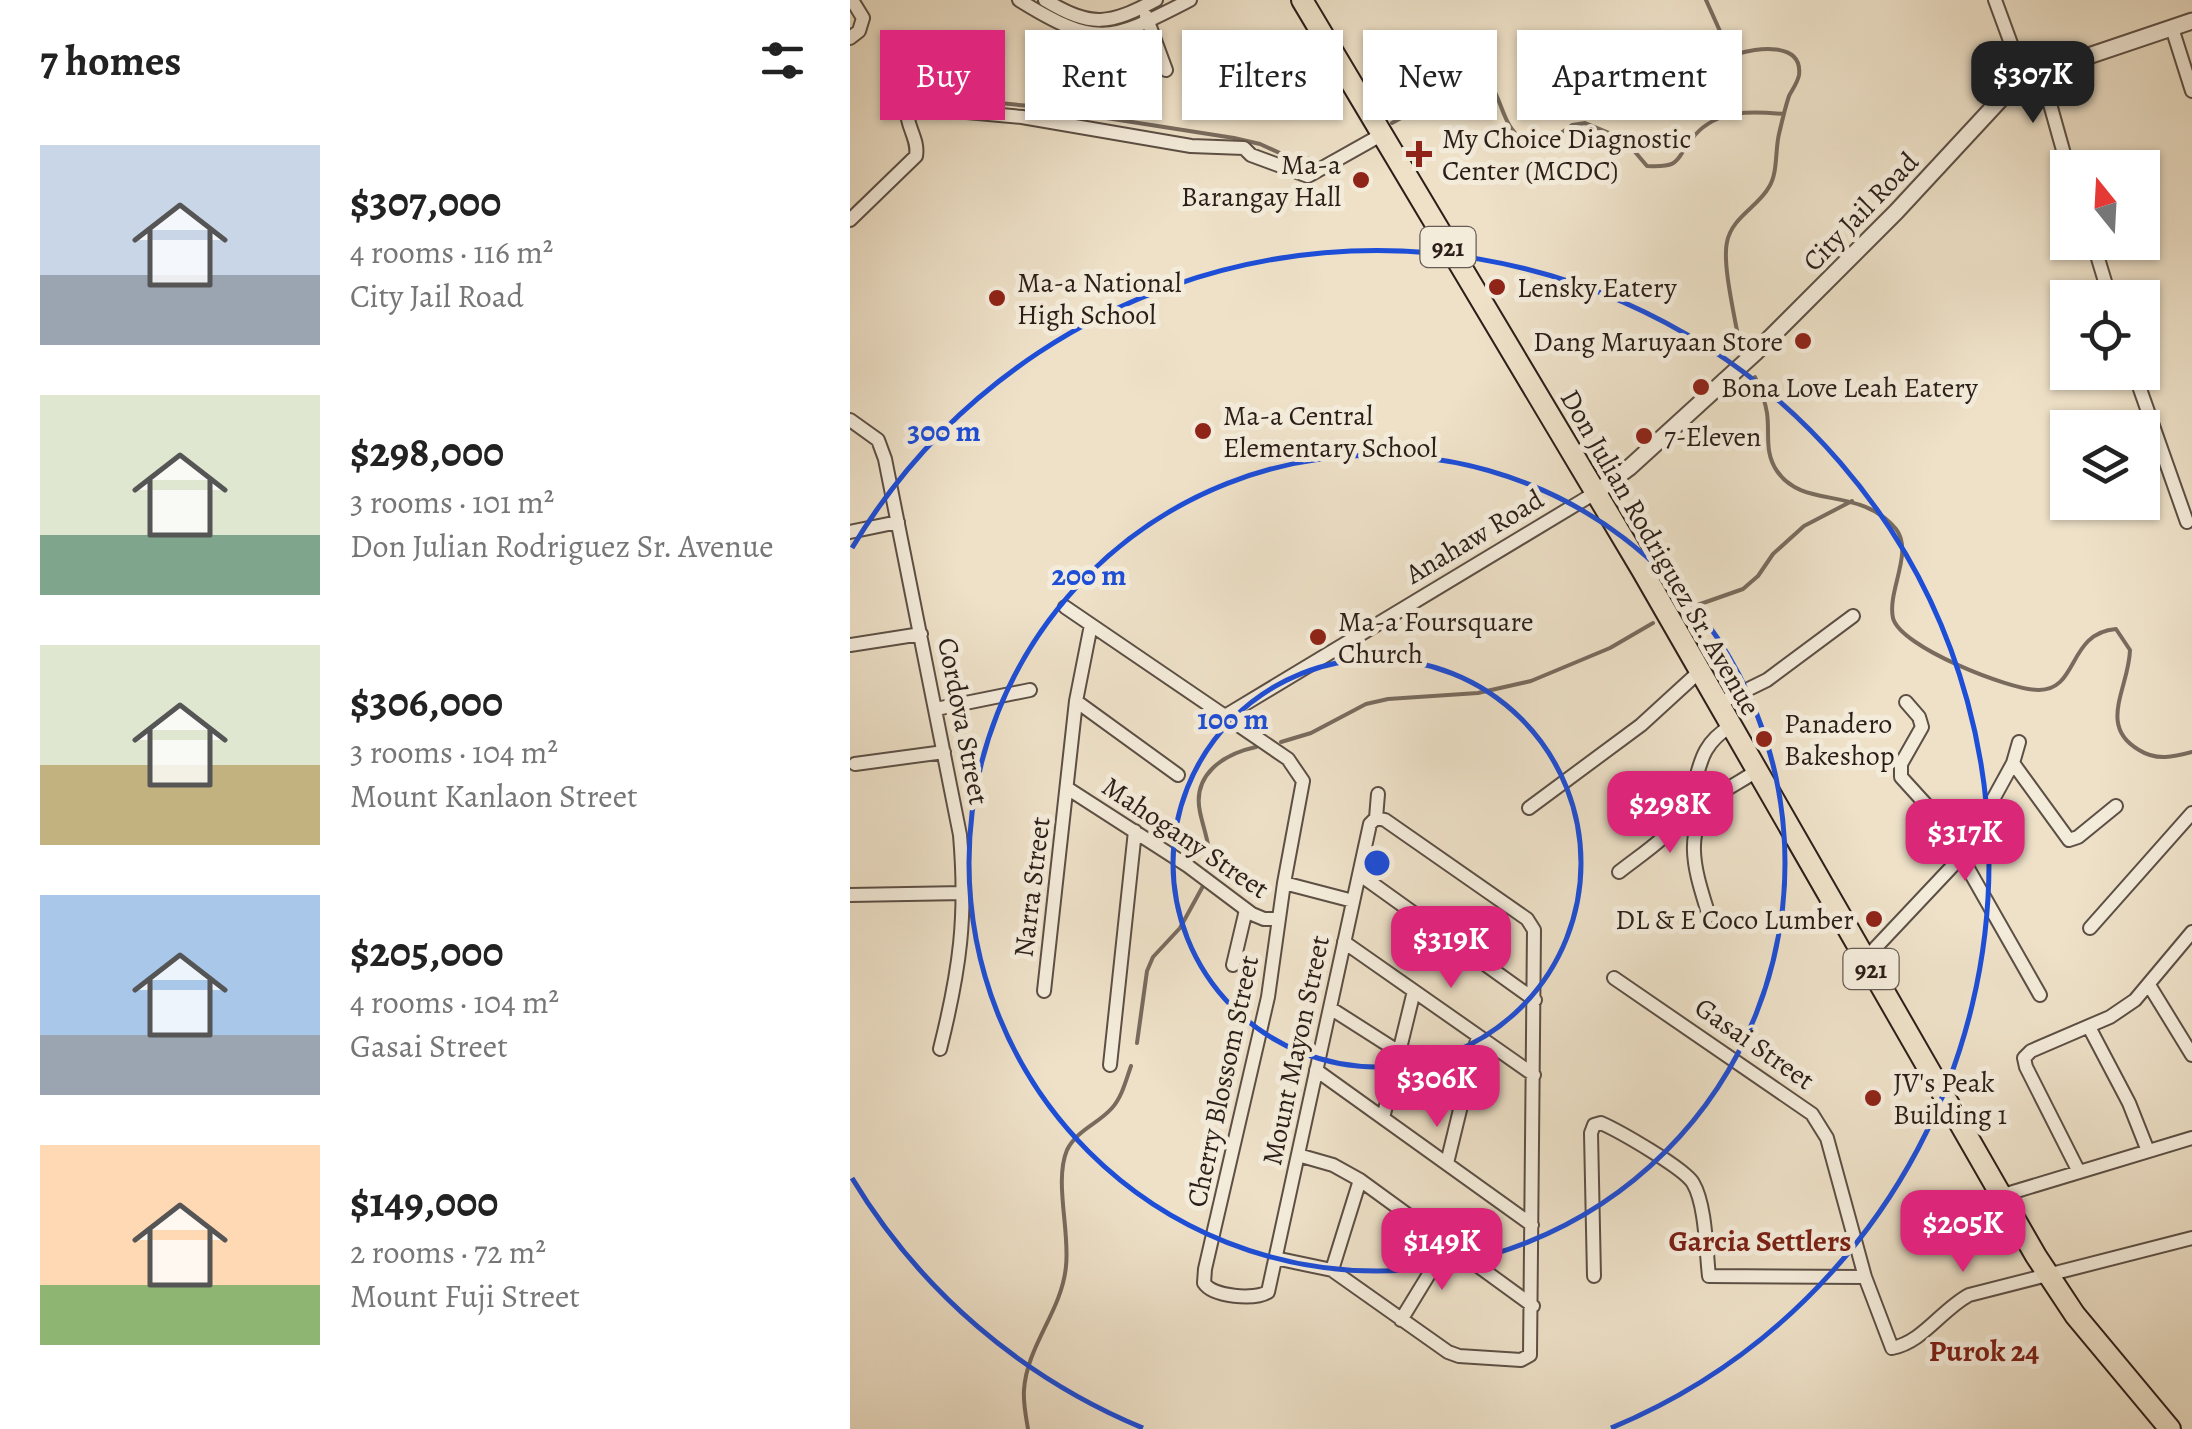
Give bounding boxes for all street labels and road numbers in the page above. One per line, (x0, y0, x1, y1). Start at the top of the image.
street label: City Jail Road (1794, 143, 1928, 280)
road number: 921 (1420, 227, 1476, 267)
street label: Don Julian Rodriguez Sr. Avenue (1551, 383, 1769, 722)
street label: Anahaw Road (1397, 480, 1552, 594)
street label: Cordova Street (928, 634, 998, 808)
street label: Mahogany Street (1094, 768, 1276, 908)
street label: Narra Street (1005, 815, 1059, 960)
street label: Mount Mayon Street (1253, 932, 1339, 1169)
road number: 921 (1844, 949, 1898, 989)
street label: Cherry Blossom Street (1178, 952, 1268, 1211)
street label: Gasai Street (1687, 989, 1822, 1099)

